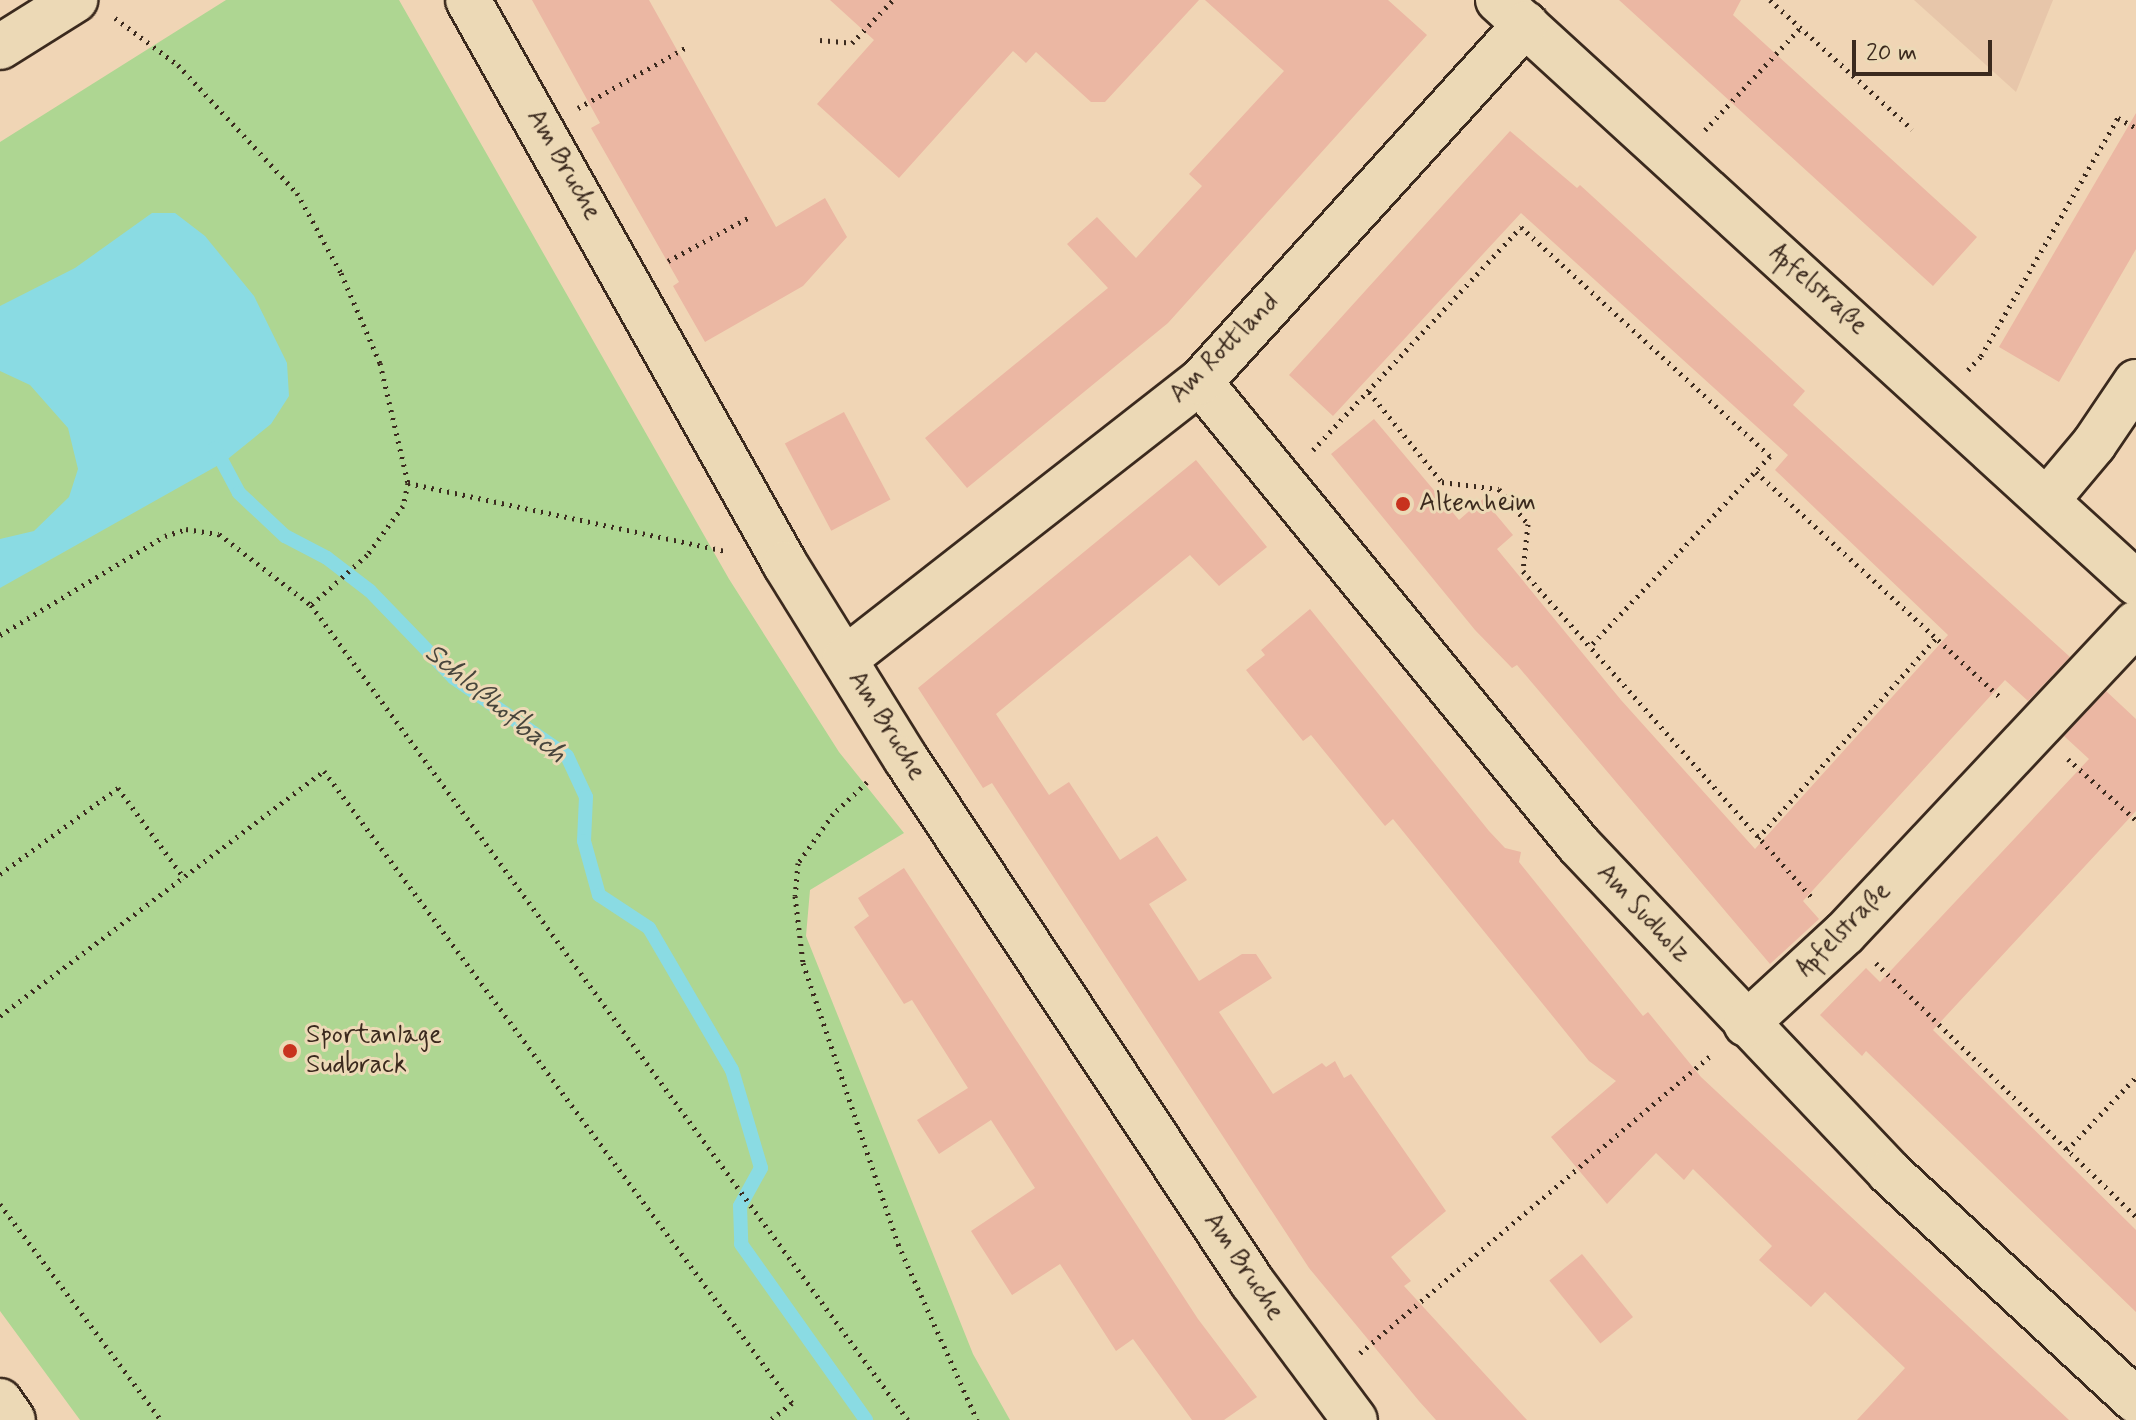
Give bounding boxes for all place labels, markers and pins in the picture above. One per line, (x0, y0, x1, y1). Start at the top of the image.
place label: Altenheim (1419, 488, 1536, 520)
marker: Altenheim (1394, 495, 1412, 513)
place label: Sportanlage Sudbrack (306, 1020, 442, 1082)
marker: Sportanlage Sudbrack (281, 1042, 299, 1060)

